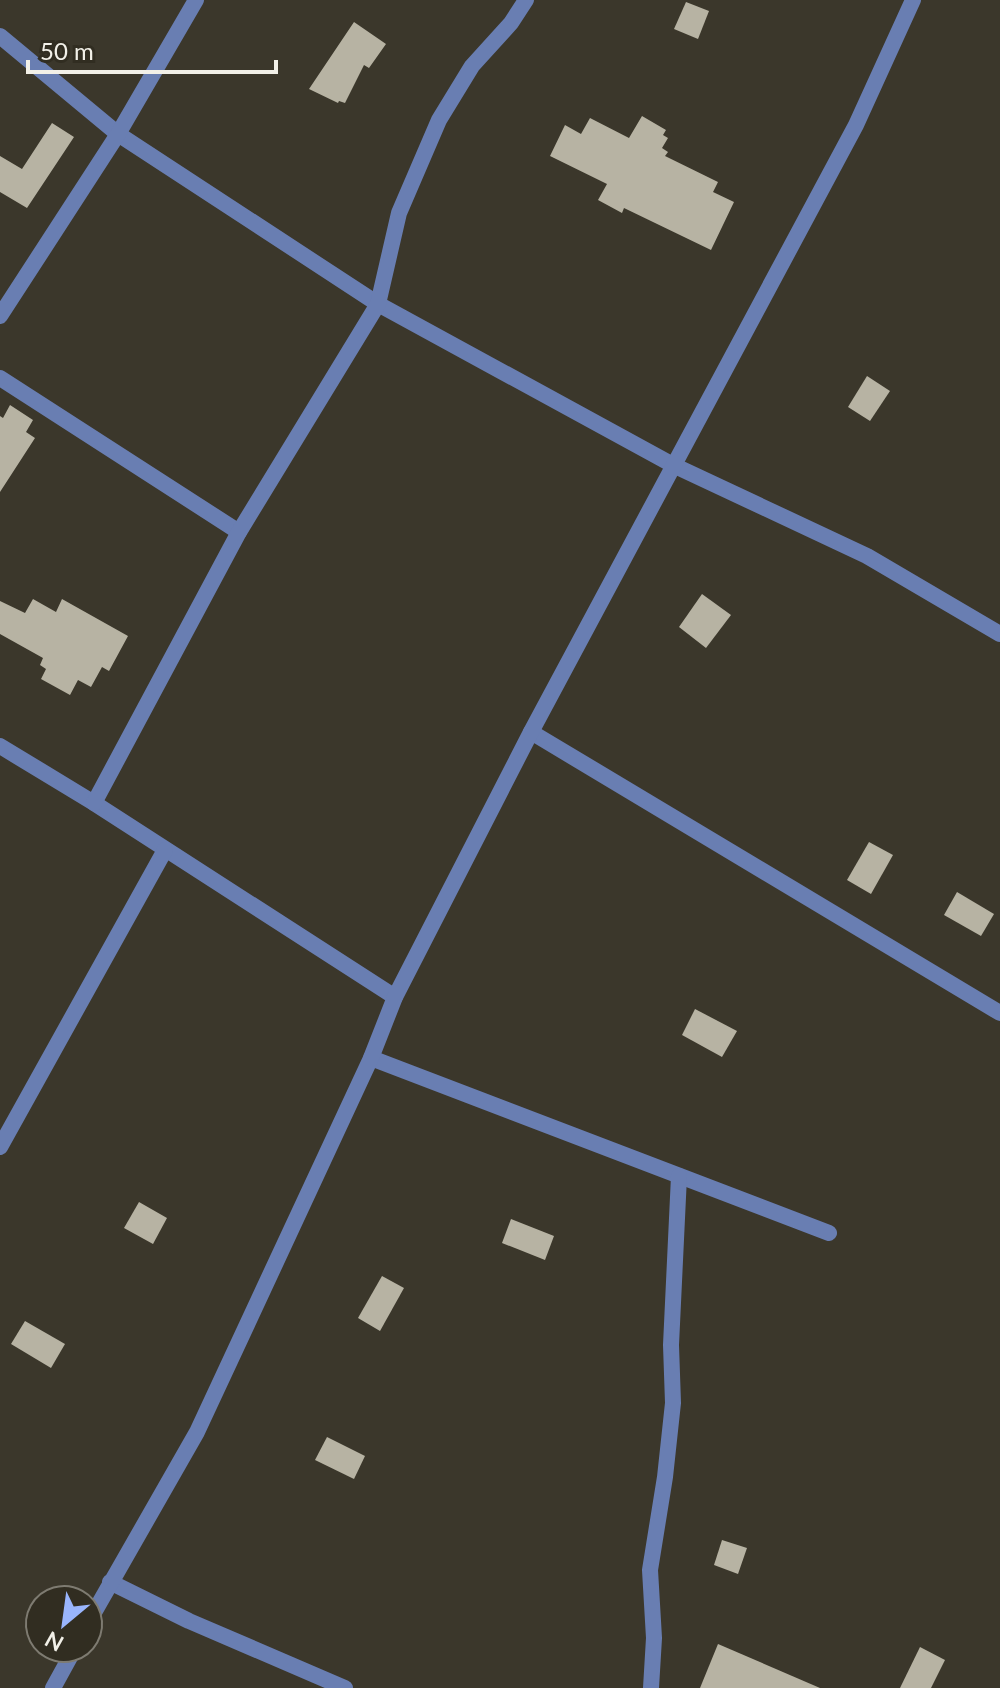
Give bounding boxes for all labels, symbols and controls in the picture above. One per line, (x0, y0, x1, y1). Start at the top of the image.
scale bar (28, 24, 276, 74)
text: 50 m (40, 36, 94, 65)
north arrow (24, 1584, 104, 1664)
text: N (40, 1626, 68, 1658)

